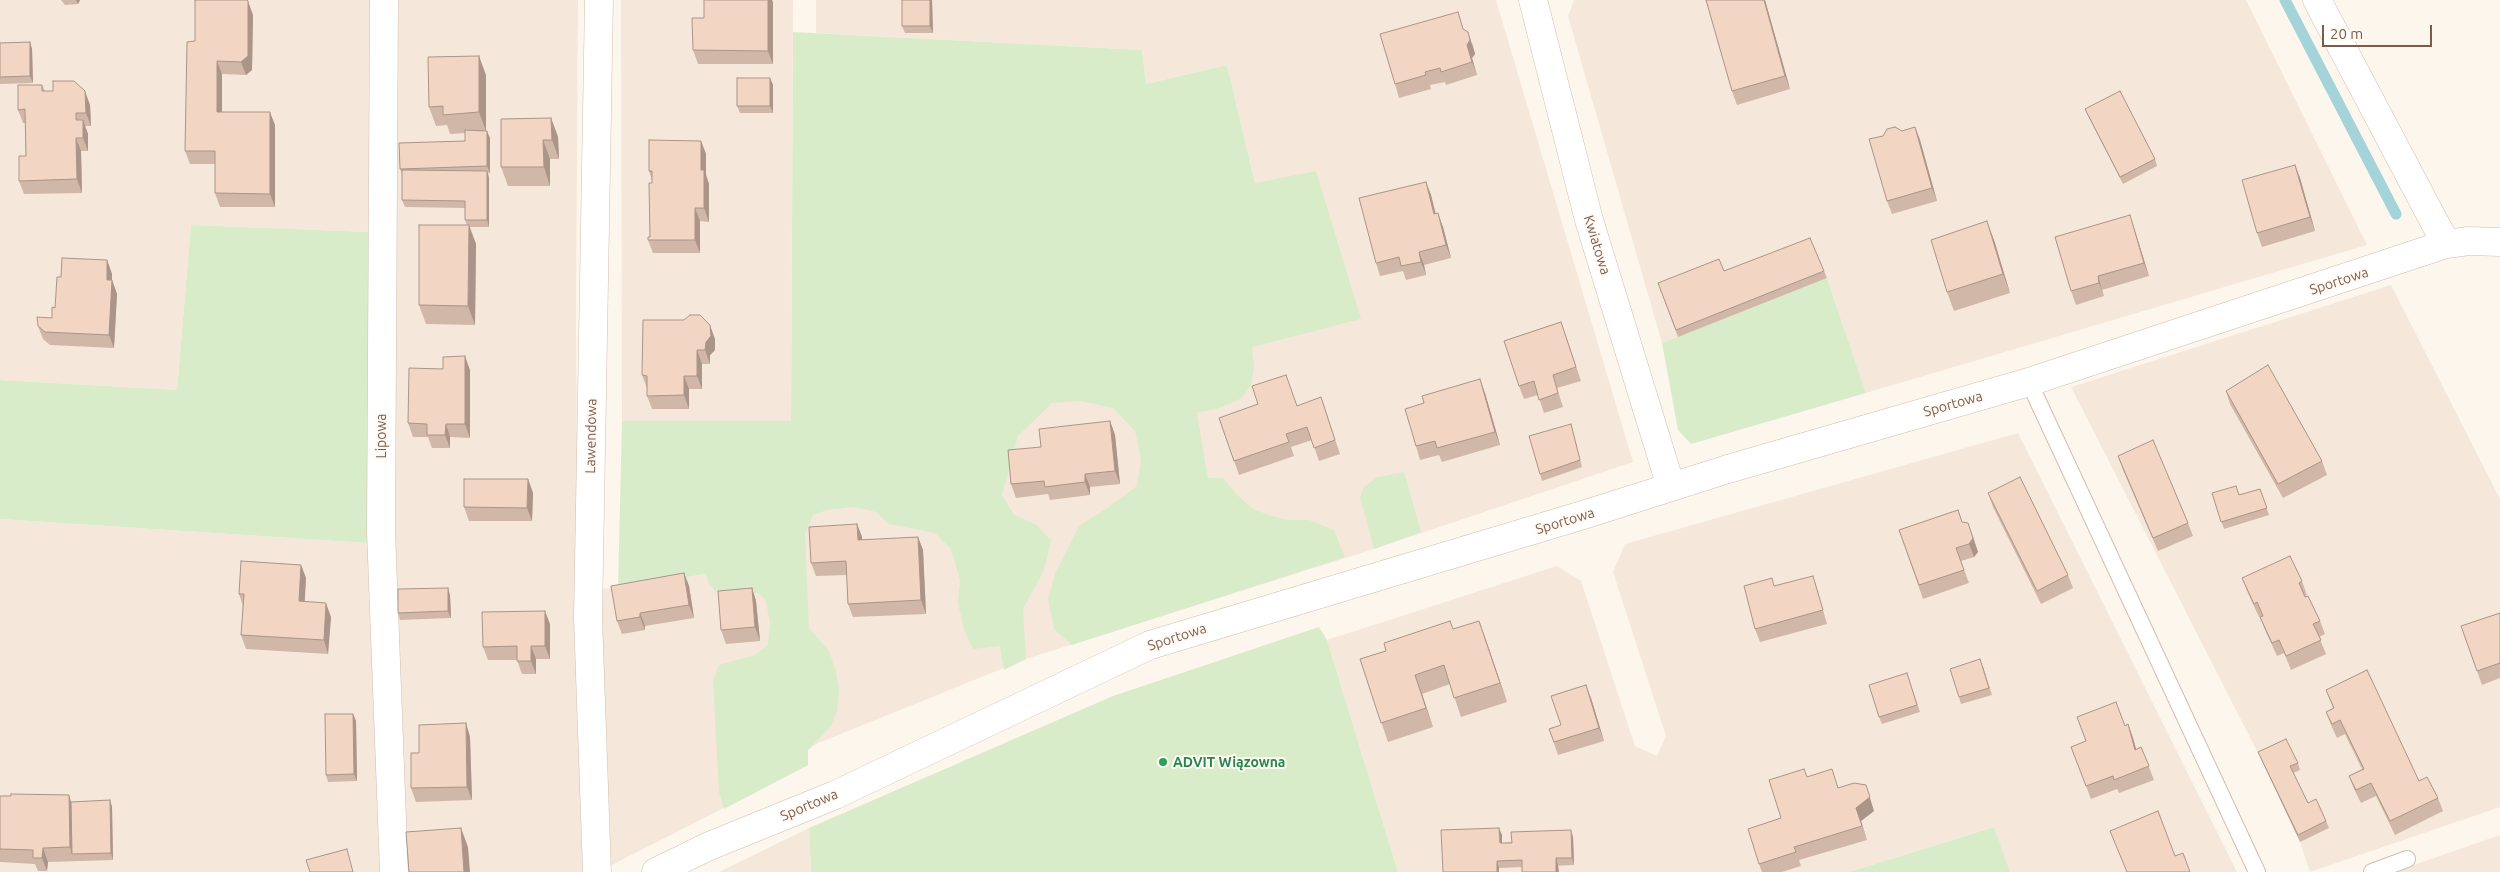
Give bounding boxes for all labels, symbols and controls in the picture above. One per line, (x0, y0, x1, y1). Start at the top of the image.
scale bar (2325, 15, 2435, 47)
text: 20 m (2330, 25, 2363, 42)
street label: Kwiatowa (1580, 213, 1614, 277)
street label: Sportowa (2308, 264, 2370, 298)
street label: Sportowa (1922, 388, 1984, 420)
street label: Lawendowa (582, 398, 600, 474)
street label: Lipowa (373, 414, 389, 458)
street label: Sportowa (1534, 504, 1596, 538)
street label: Sportowa (1146, 620, 1208, 654)
place label: ADVIT Wiązowna (1173, 754, 1285, 770)
marker: ADVIT Wiązowna (1157, 756, 1169, 768)
street label: Sportowa (778, 785, 840, 825)

